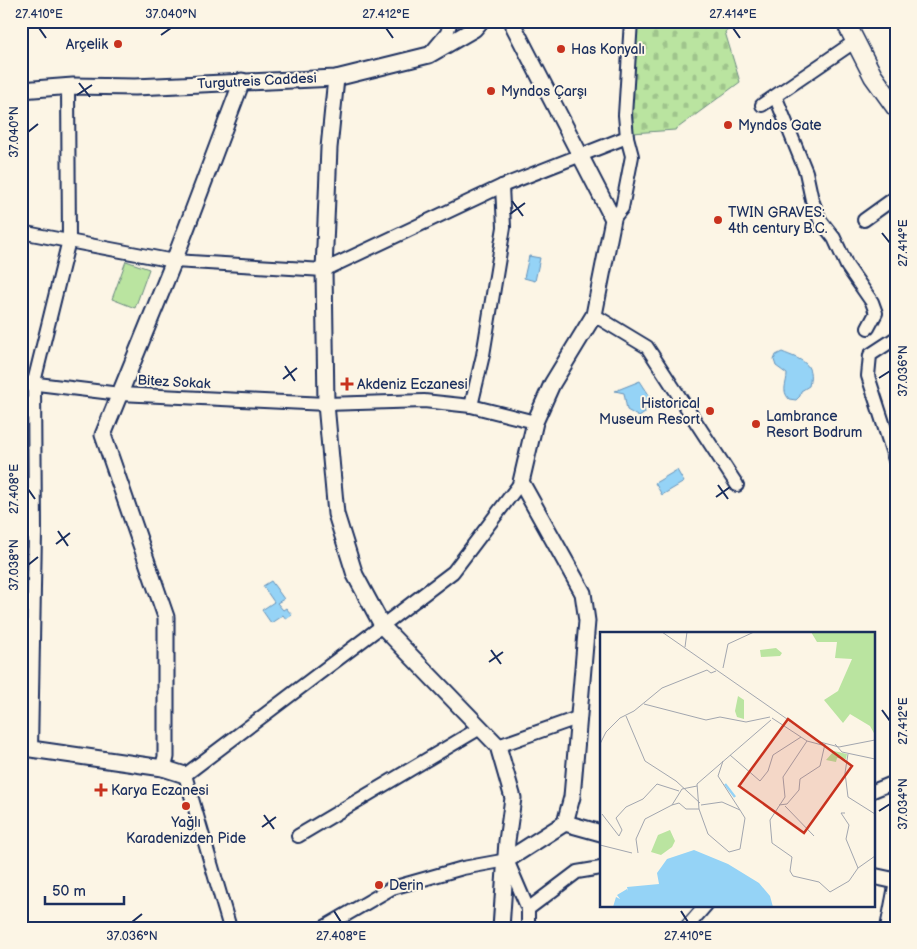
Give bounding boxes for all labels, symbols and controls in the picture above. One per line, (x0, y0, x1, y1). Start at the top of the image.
text: 27.410°E (15, 7, 63, 22)
text: 37.040°N (145, 7, 197, 22)
text: 27.412°E (362, 7, 410, 22)
text: 27.414°E (709, 7, 757, 22)
place label: Arçelik (66, 36, 108, 53)
marker: Arçelik (112, 38, 124, 50)
place label: Has Konyalı (571, 41, 645, 58)
marker: Has Konyalı (555, 43, 567, 55)
street label: Turgutreis Caddesi (197, 69, 317, 93)
place label: Myndos Çarşı (501, 83, 587, 100)
marker: Myndos Çarşı (485, 85, 497, 97)
text: 37.040°N (7, 106, 22, 158)
place label: Myndos Gate (738, 117, 822, 134)
marker: Myndos Gate (722, 119, 734, 131)
place label: TWIN GRAVES: 4th century B.C. (728, 204, 828, 237)
marker: TWIN GRAVES: 4th century B.C. (712, 214, 724, 226)
text: 27.414°E (896, 219, 911, 267)
text: 37.036°N (896, 345, 911, 397)
street label: Bitez Sokak (137, 372, 211, 392)
place label: Akdeniz Eczanesi (357, 376, 468, 393)
marker: Akdeniz Eczanesi (341, 378, 353, 390)
place label: Historical Museum Resort (599, 395, 701, 428)
marker: Historical Museum Resort (704, 405, 716, 417)
place label: Lambrance Resort Bodrum (766, 408, 862, 441)
marker: Lambrance Resort Bodrum (750, 418, 762, 430)
text: 27.408°E (7, 464, 22, 514)
text: 37.038°N (7, 539, 22, 591)
inset map (600, 632, 874, 906)
text: 27.412°E (896, 697, 911, 745)
text: 37.034°N (896, 778, 911, 830)
place label: Karya Eczanesi (111, 782, 209, 799)
marker: Karya Eczanesi (95, 784, 107, 796)
marker: Yağlı Karadenizden Pide (180, 800, 192, 812)
place label: Yağlı Karadenizden Pide (126, 814, 246, 847)
scale bar (45, 874, 124, 906)
place label: Derin (389, 877, 424, 894)
marker: Derin (373, 879, 385, 891)
text: 50 m (52, 882, 86, 901)
text: 37.036°N (106, 929, 158, 944)
text: 27.408°E (316, 929, 366, 944)
text: 27.410°E (664, 929, 712, 944)

